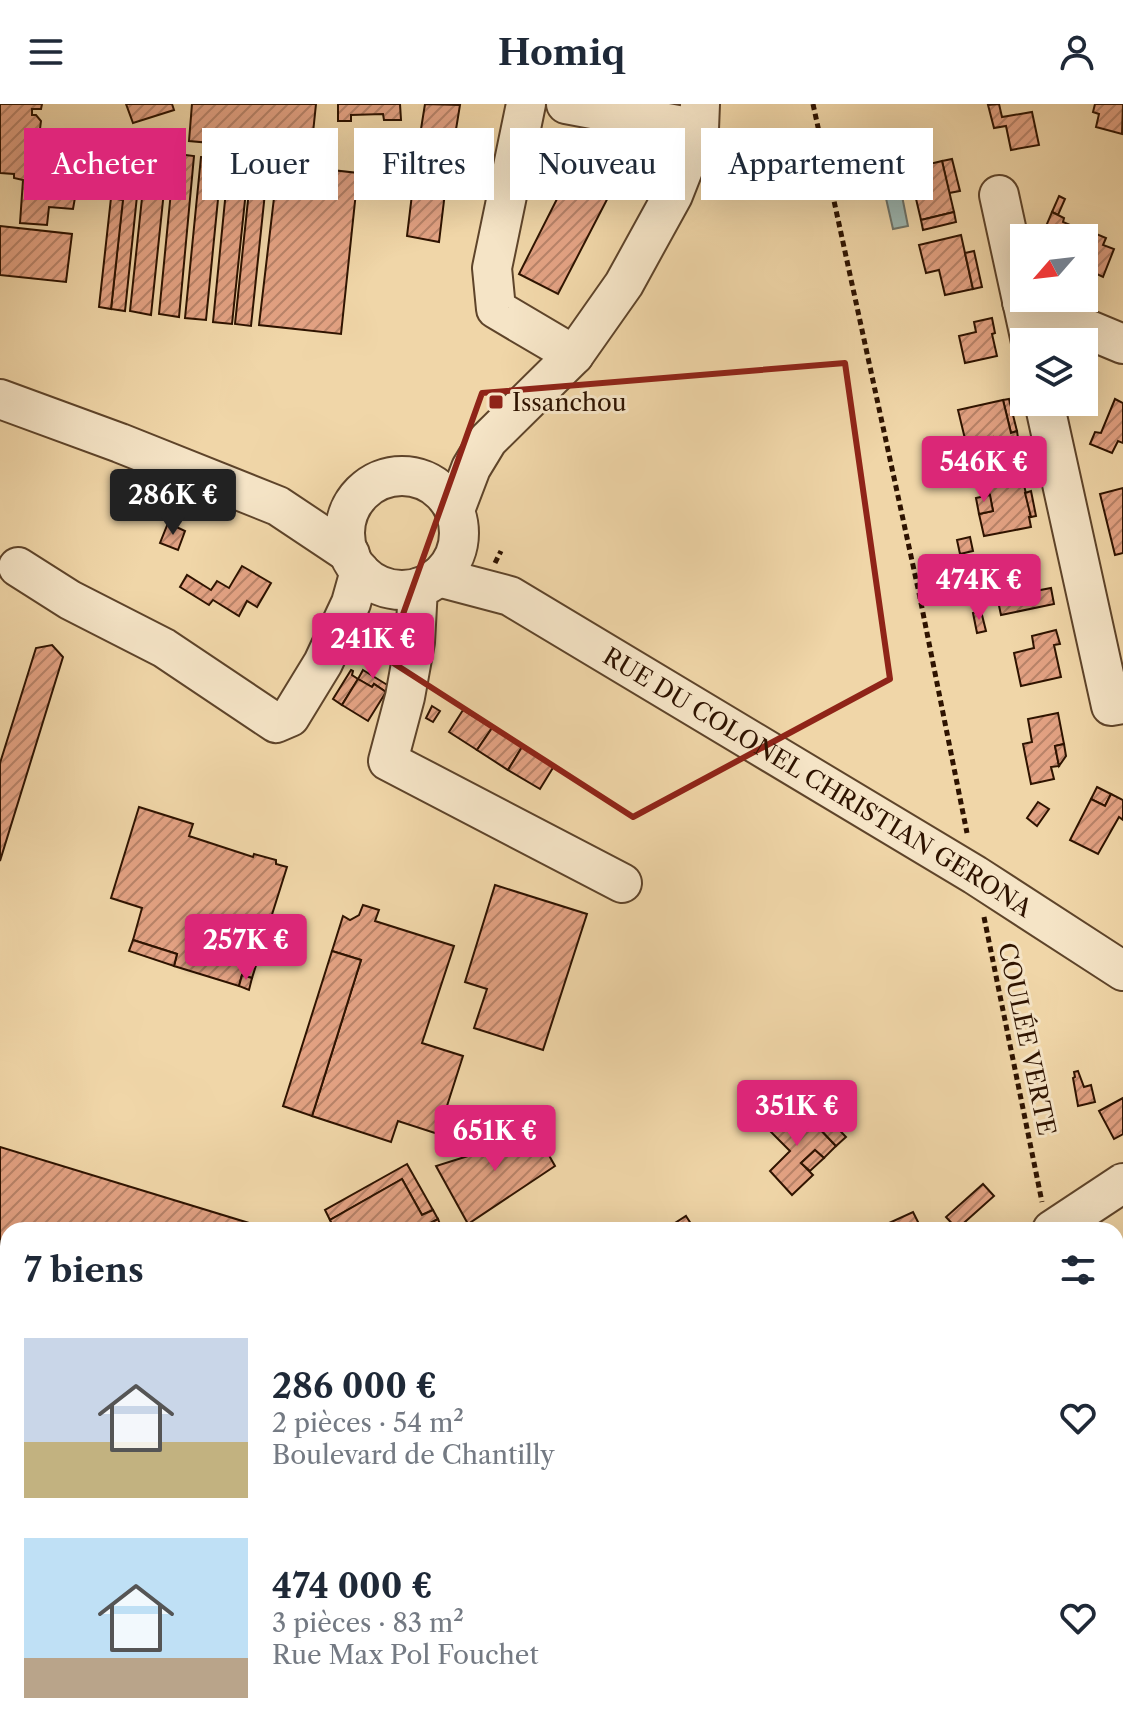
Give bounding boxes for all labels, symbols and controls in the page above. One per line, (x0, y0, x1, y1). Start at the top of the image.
icon: menu (24, 30, 68, 74)
text: Homiq (498, 30, 625, 74)
icon: person (1055, 30, 1099, 74)
chip: Acheter (24, 128, 186, 200)
chip: Louer (202, 128, 338, 200)
chip: Filtres (354, 128, 494, 200)
chip: Nouveau (510, 128, 685, 200)
chip: Appartement (701, 128, 933, 200)
north arrow (1010, 224, 1098, 312)
map controls (1010, 224, 1098, 416)
button: layers (1010, 328, 1098, 416)
place label: Issanchou (512, 388, 627, 417)
marker: Issanchou (487, 393, 505, 411)
pin: 546K € (919, 436, 1049, 504)
text: 546K € (940, 446, 1028, 478)
pin: 286K € (108, 469, 238, 537)
text: 286K € (128, 479, 218, 511)
pin: 474K € (914, 554, 1044, 622)
text: 474K € (936, 564, 1022, 596)
pin: 241K € (308, 613, 438, 681)
text: 241K € (330, 623, 416, 655)
street label: RUE DU COLONEL CHRISTIAN GERONA (598, 641, 1039, 923)
pin: 257K € (181, 914, 311, 982)
text: 257K € (203, 924, 289, 956)
street label: COULÉE VERTE (992, 940, 1062, 1138)
pin: 351K € (732, 1080, 862, 1148)
text: 351K € (755, 1090, 839, 1122)
pin: 651K € (430, 1105, 560, 1173)
text: 651K € (453, 1115, 537, 1147)
icon: filters (1056, 1248, 1100, 1292)
text: 7 biens (24, 1249, 144, 1291)
text: 286 000 € (272, 1365, 437, 1407)
icon: home (88, 1370, 184, 1466)
icon: heart (1056, 1396, 1100, 1440)
text: 2 pièces · 54 m² (272, 1407, 464, 1439)
text: Boulevard de Chantilly (272, 1439, 555, 1471)
text: 474 000 € (272, 1565, 433, 1607)
icon: home (88, 1570, 184, 1666)
icon: heart (1056, 1596, 1100, 1640)
text: 3 pièces · 83 m² (272, 1607, 464, 1639)
text: Rue Max Pol Fouchet (272, 1639, 539, 1671)

